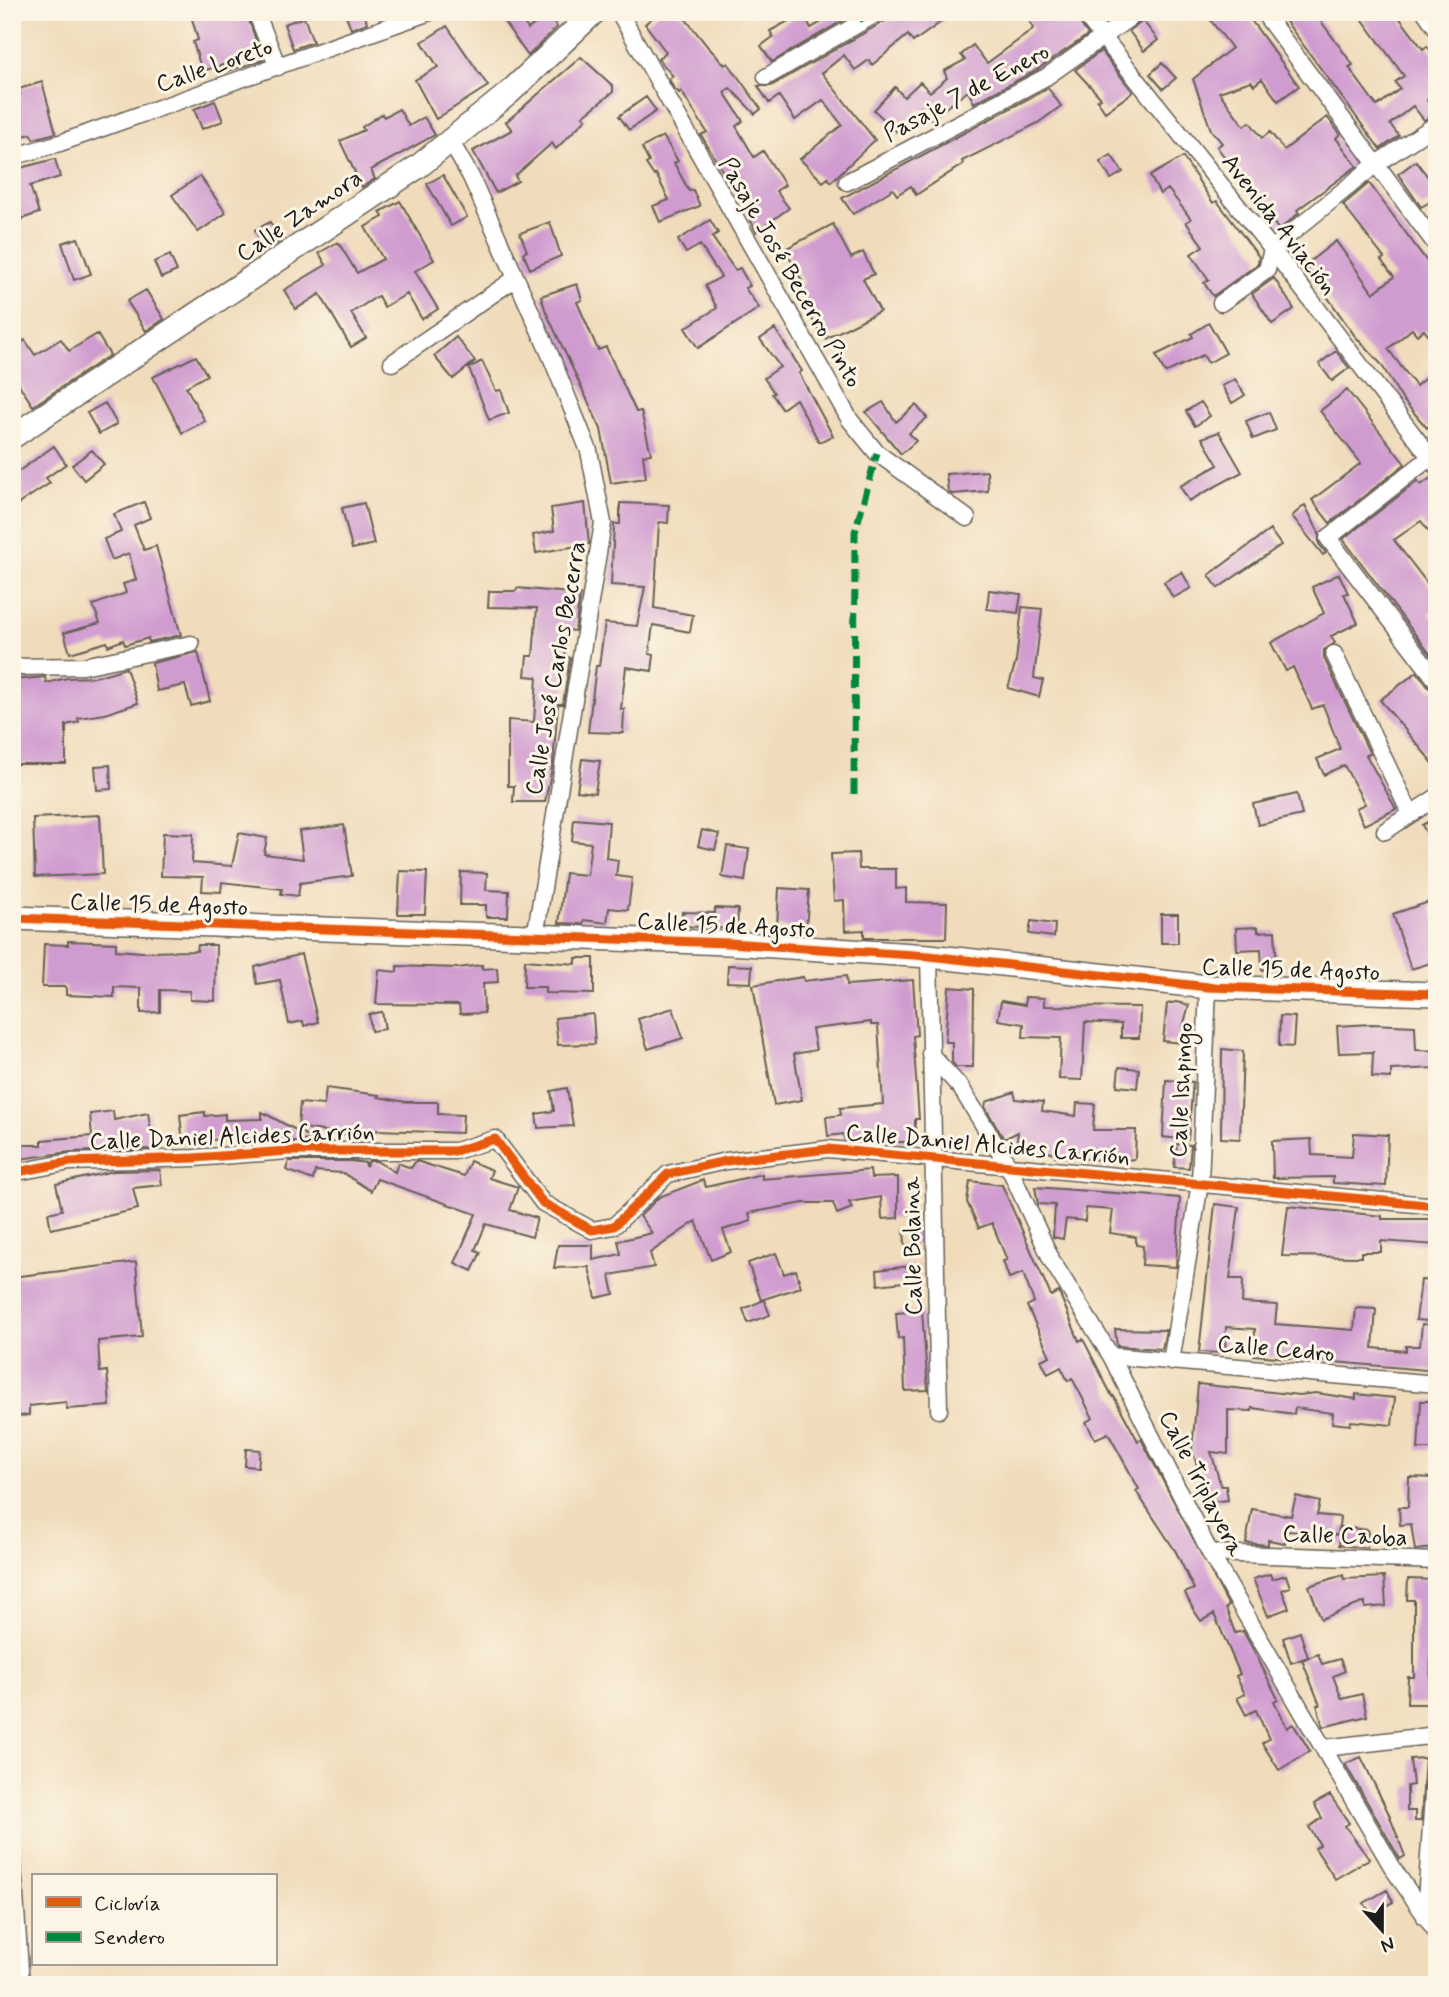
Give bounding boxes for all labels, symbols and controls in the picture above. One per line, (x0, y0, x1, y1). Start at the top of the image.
street label: Calle Loreto (152, 32, 277, 101)
street label: Pasaje 7 de Enero (879, 37, 1055, 150)
street label: Avenida Aviación (1214, 148, 1344, 302)
street label: Pasaje José Becerro Pinto (711, 152, 869, 394)
street label: Calle Zamora (231, 163, 369, 270)
street label: Calle José Carlos Becerra (519, 539, 594, 798)
street label: Calle 15 de Agosto (69, 887, 249, 924)
street label: Calle 15 de Agosto (636, 906, 816, 947)
street label: Calle 15 de Agosto (1201, 952, 1381, 989)
street label: Calle Ishpingo (1163, 1022, 1204, 1159)
street label: Calle Daniel Alcides Carrión (89, 1117, 375, 1158)
street label: Calle Daniel Alcides Carrión (845, 1118, 1131, 1173)
street label: Calle Bolaina (897, 1176, 930, 1316)
street label: Calle Cedro (1216, 1329, 1336, 1370)
street label: Calle Triplayera (1151, 1406, 1251, 1562)
street label: Calle Caoba (1282, 1519, 1408, 1554)
legend (32, 1874, 276, 1966)
text: Ciclovía (94, 1890, 161, 1918)
north arrow (1348, 1896, 1418, 1966)
text: Sendero (94, 1924, 165, 1952)
text: N (1377, 1931, 1398, 1958)

